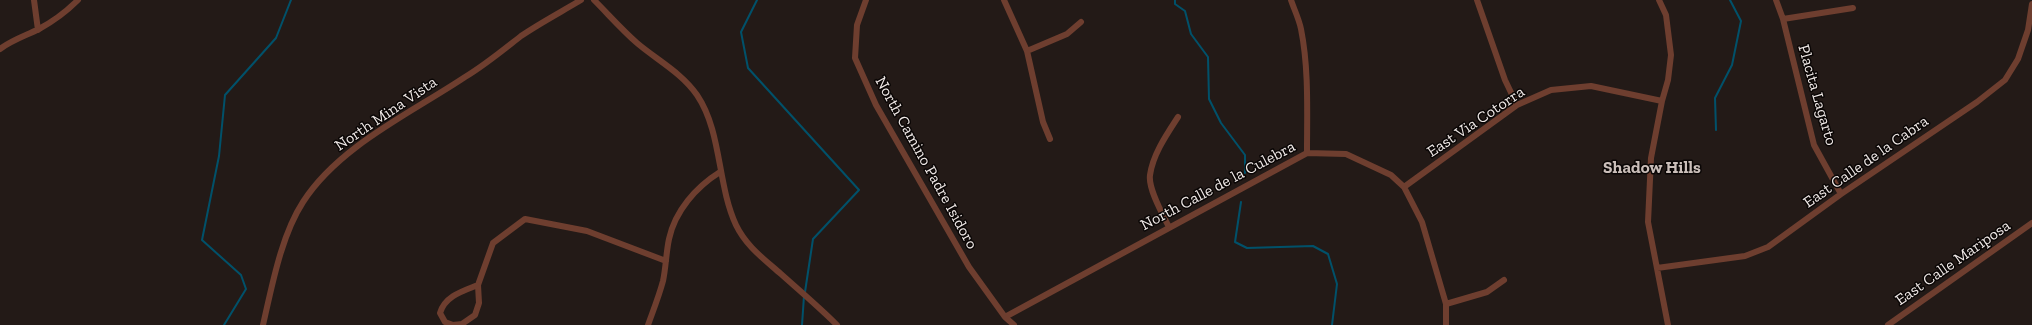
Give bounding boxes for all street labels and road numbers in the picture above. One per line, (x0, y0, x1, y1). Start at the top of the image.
street label: Placita Lagarto (1793, 42, 1841, 148)
street label: North Mina Vista (331, 73, 441, 155)
street label: North Camino Padre Isidoro (871, 73, 981, 253)
street label: East Via Cotorra (1424, 82, 1528, 162)
street label: East Calle de la Cabra (1800, 112, 1932, 212)
street label: North Calle de la Culebra (1137, 137, 1299, 235)
street label: East Calle Mariposa (1892, 216, 2014, 310)

